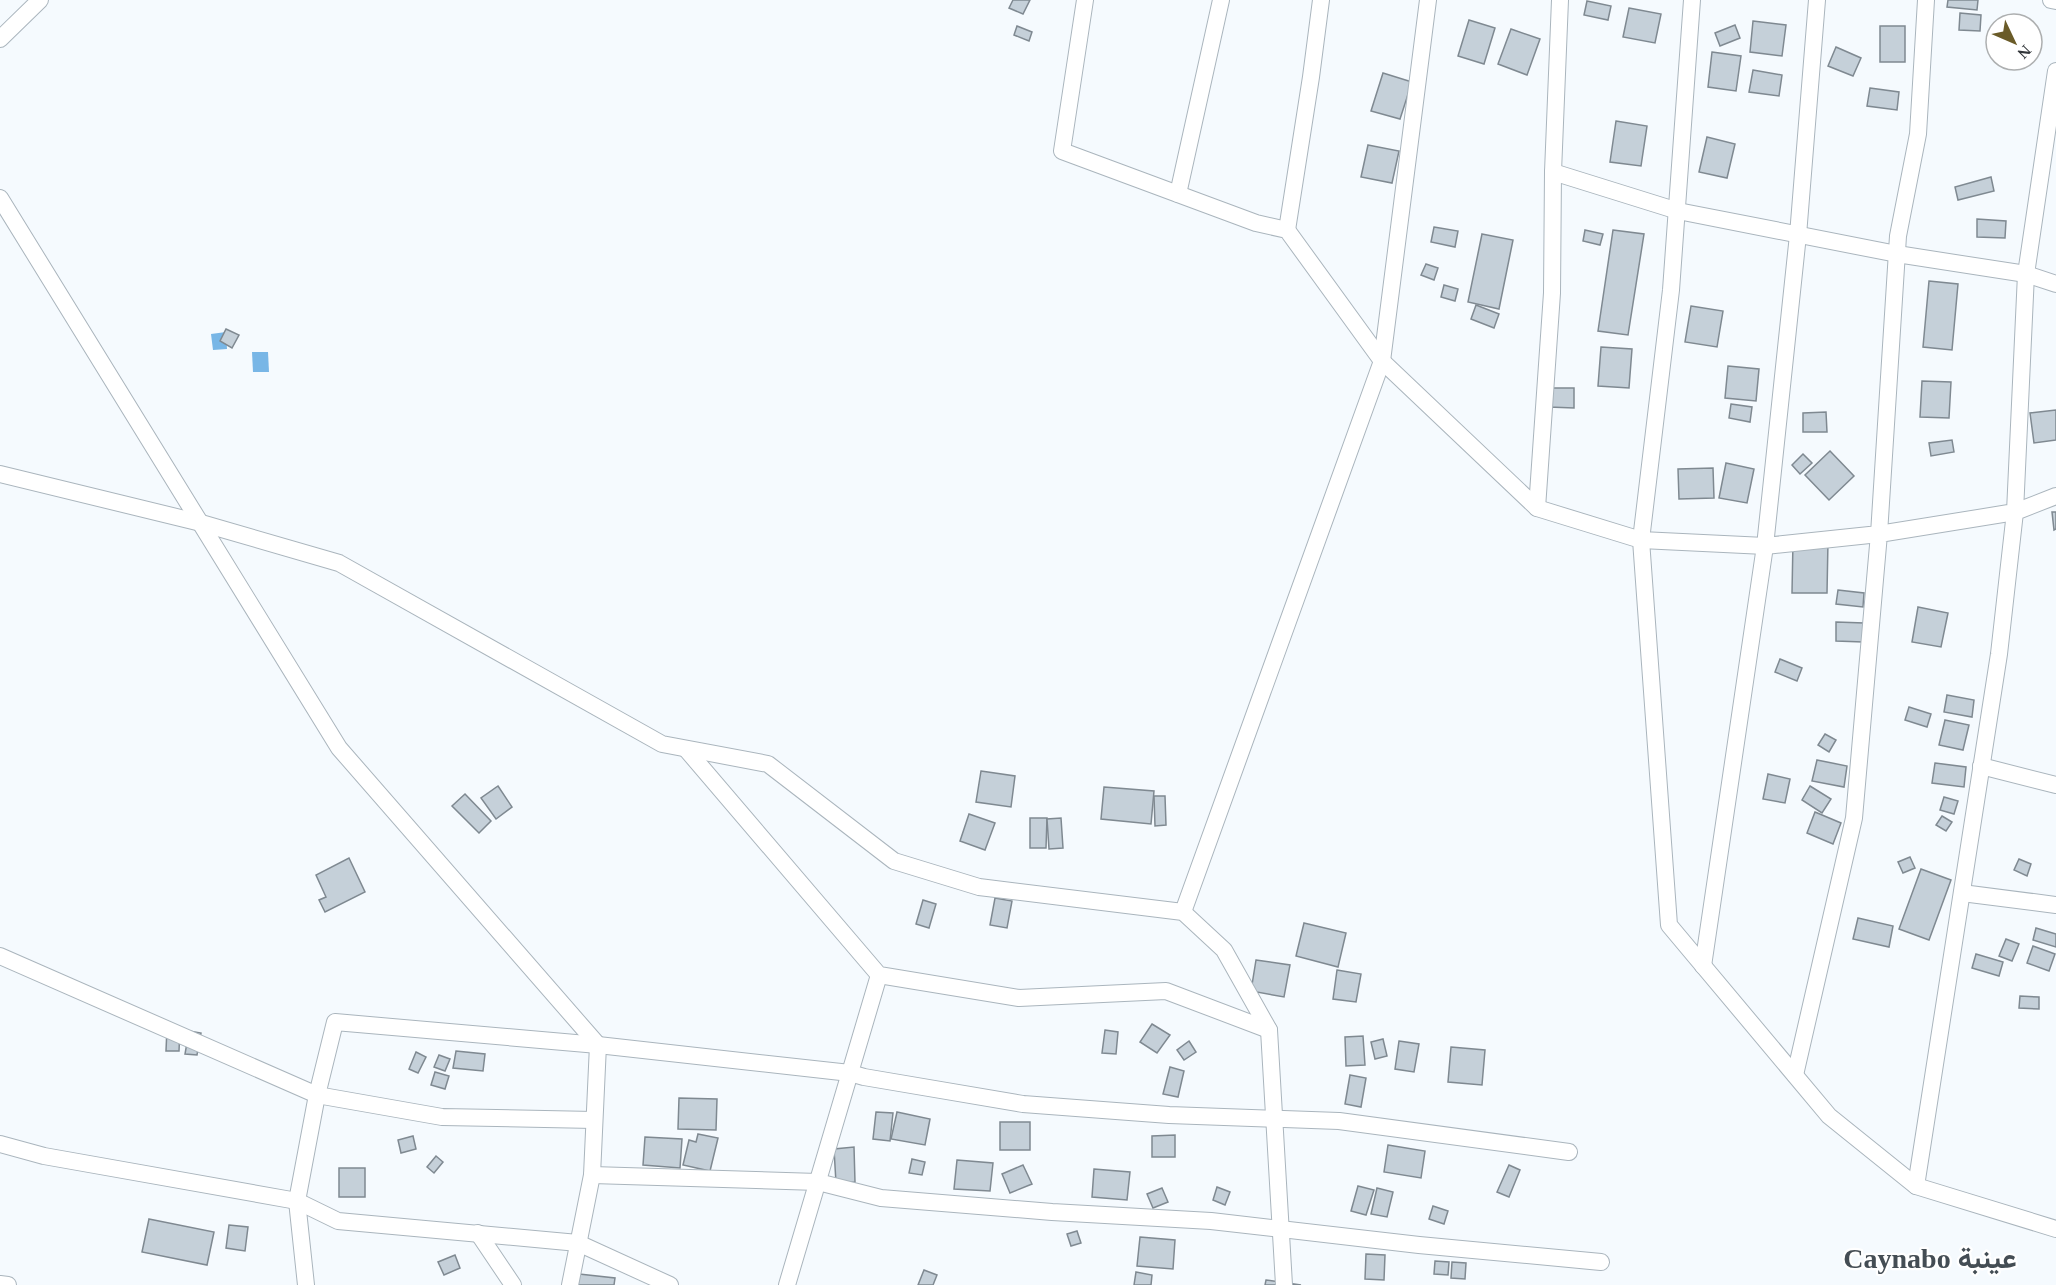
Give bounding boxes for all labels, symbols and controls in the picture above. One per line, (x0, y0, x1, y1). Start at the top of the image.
north arrow (1984, 12, 2044, 72)
text: N (2014, 42, 2035, 62)
district label: Caynabo عينبة (1843, 1243, 2017, 1275)

